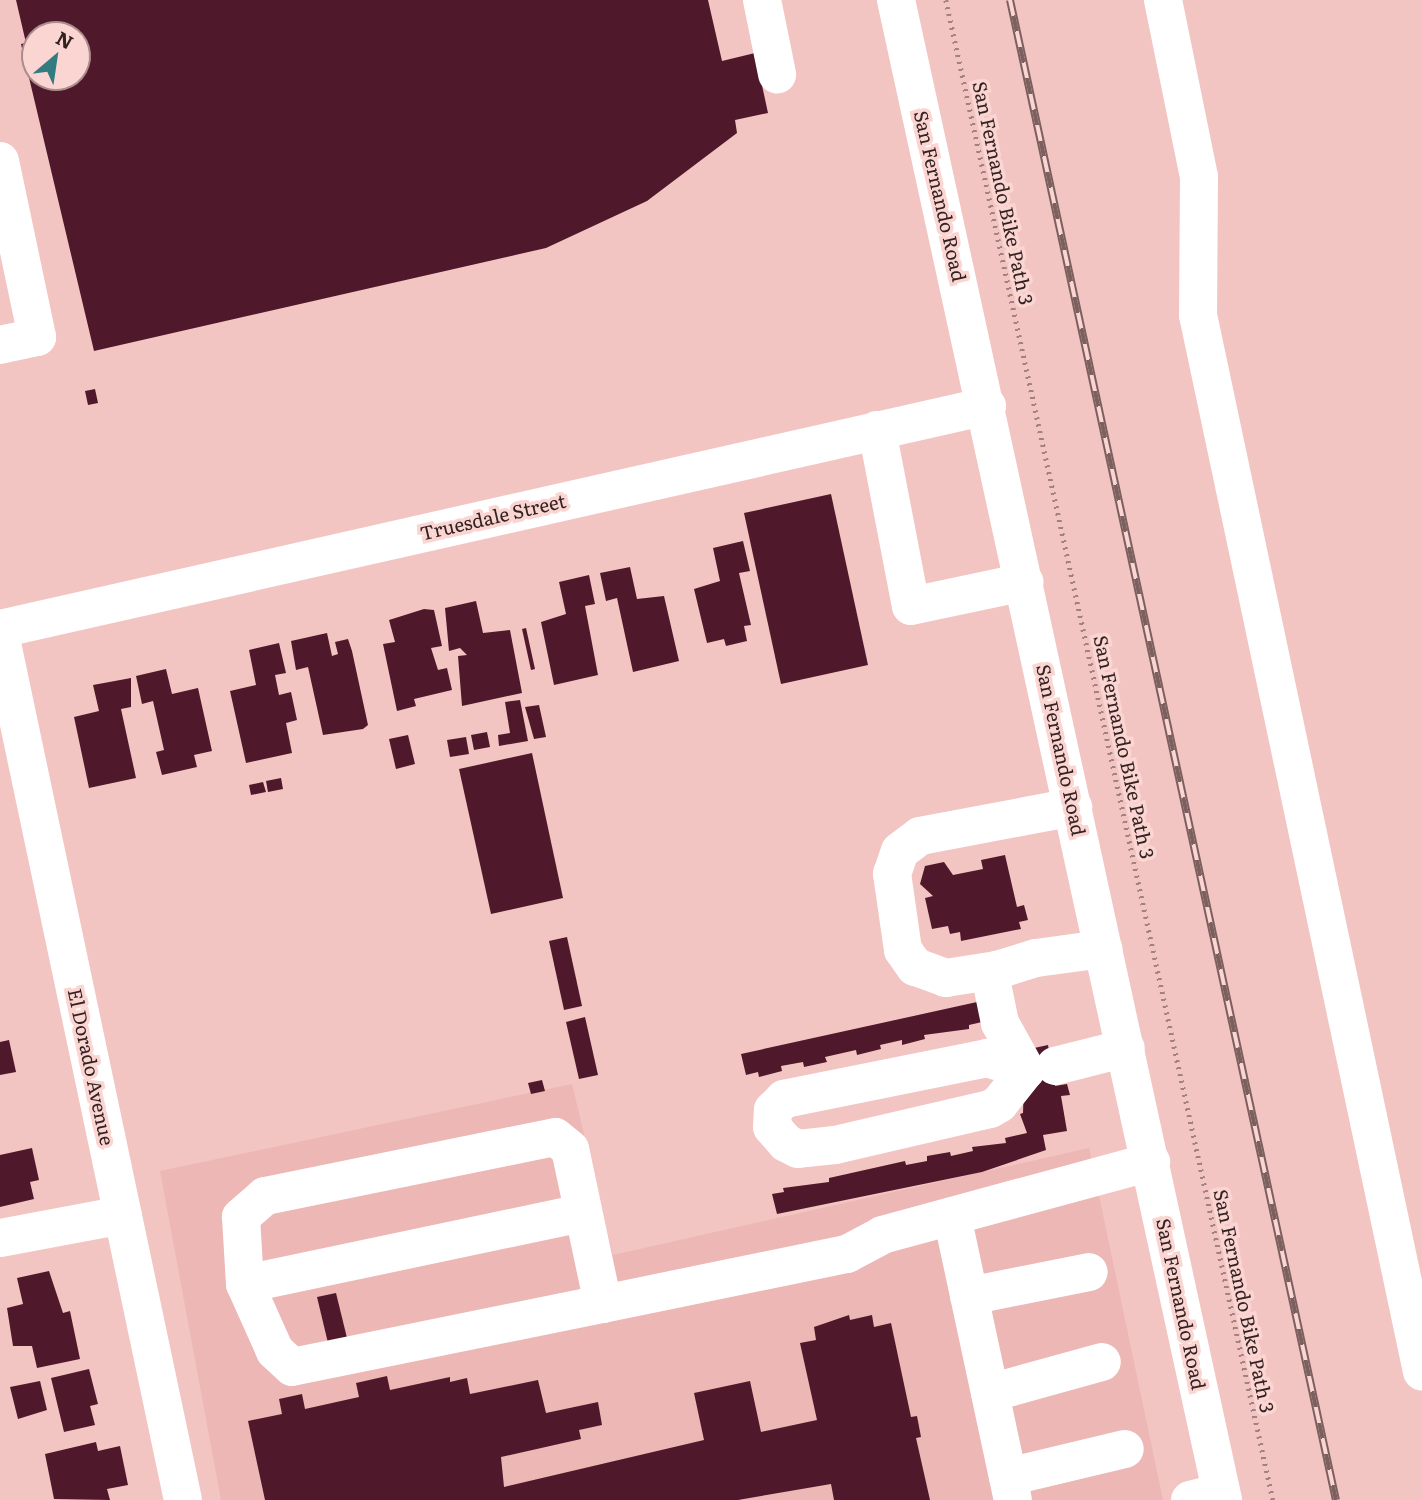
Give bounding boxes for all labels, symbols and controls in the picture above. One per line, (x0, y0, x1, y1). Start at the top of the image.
north arrow (21, 21, 91, 91)
text: N (51, 23, 79, 55)
street label: San Fernando Bike Path 3 (968, 79, 1038, 307)
street label: San Fernando Road (909, 108, 971, 284)
street label: Truesdale Street (418, 489, 568, 545)
street label: San Fernando Bike Path 3 (1089, 633, 1159, 861)
street label: San Fernando Road (1032, 662, 1090, 838)
street label: El Dorado Avenue (63, 986, 119, 1148)
street label: San Fernando Bike Path 3 (1209, 1187, 1279, 1415)
street label: San Fernando Road (1152, 1216, 1210, 1392)

